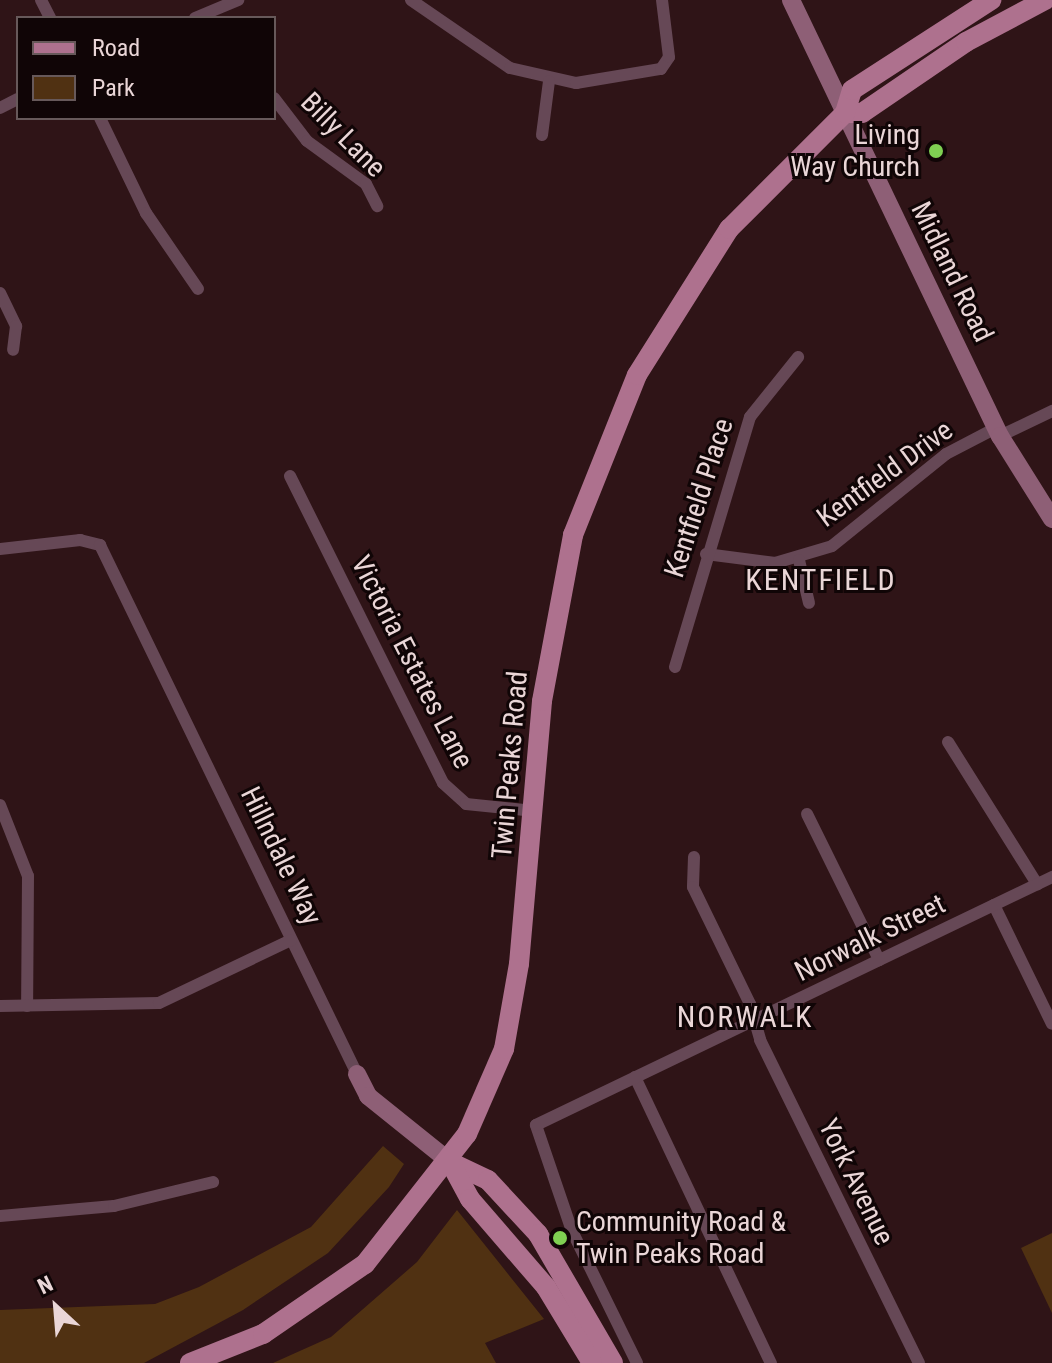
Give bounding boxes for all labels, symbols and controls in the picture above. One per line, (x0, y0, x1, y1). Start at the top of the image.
legend (16, 16, 276, 120)
text: Road (92, 34, 140, 62)
text: Park (92, 74, 135, 102)
street label: Billy Lane (294, 86, 392, 184)
place label: Living Way Church (790, 118, 920, 184)
marker: Living Way Church (927, 142, 945, 160)
street label: Midland Road (904, 197, 1000, 347)
street label: Kentfield Place (658, 414, 740, 582)
street label: Kentfield Drive (811, 414, 959, 534)
street label: Victoria Estates Lane (344, 550, 480, 774)
district label: KENTFIELD (745, 562, 897, 598)
street label: Twin Peaks Road (485, 670, 535, 860)
street label: Hillndale Way (233, 782, 329, 930)
street label: Norwalk Street (789, 887, 951, 989)
district label: NORWALK (677, 999, 813, 1035)
street label: York Avenue (811, 1113, 901, 1251)
place label: Community Road & Twin Peaks Road (576, 1205, 786, 1271)
marker: Community Road & Twin Peaks Road (551, 1229, 569, 1247)
north arrow (16, 1267, 96, 1347)
text: N (34, 1271, 57, 1299)

